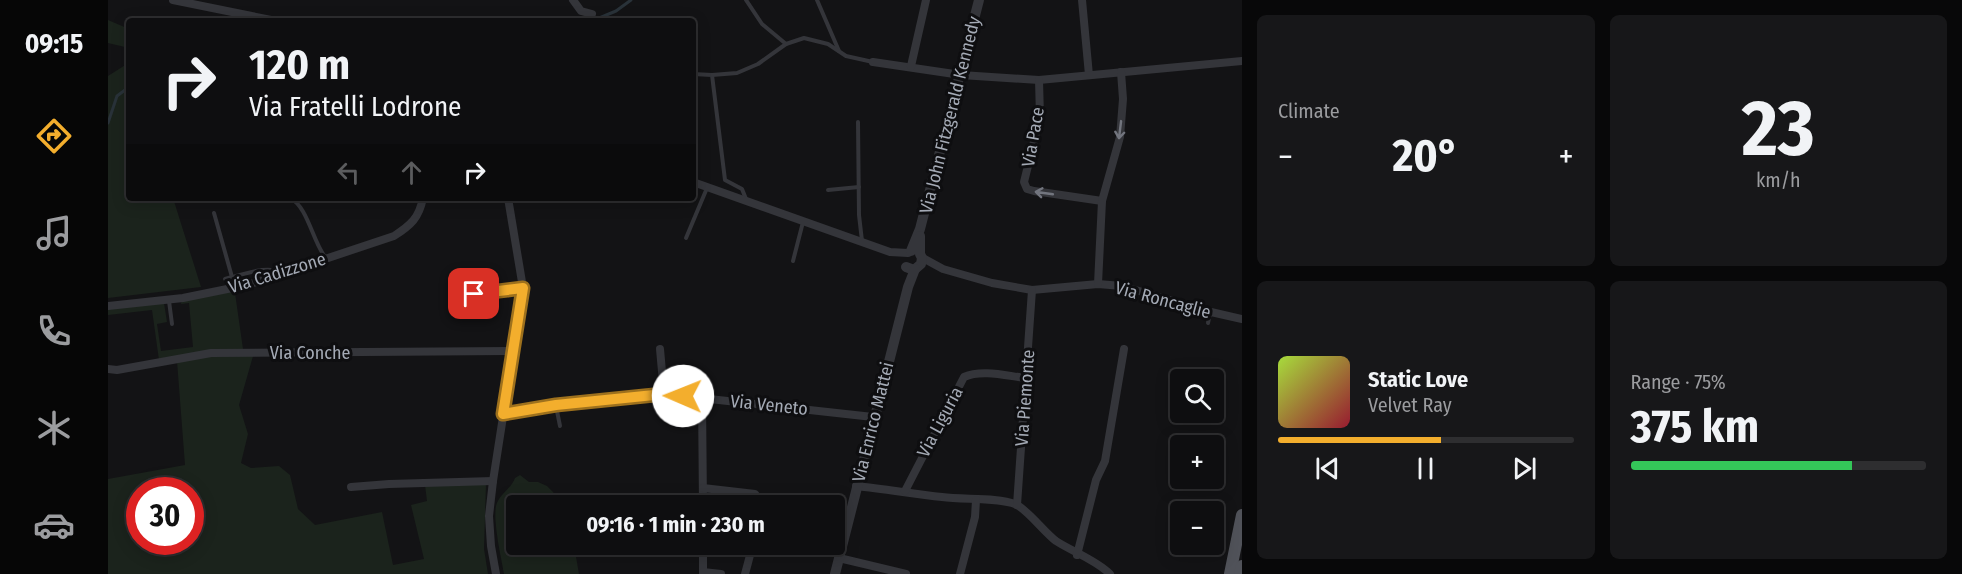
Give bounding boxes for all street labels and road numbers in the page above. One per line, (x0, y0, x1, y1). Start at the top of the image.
street label: Via John Fitzgerald Kennedy (915, 14, 985, 216)
street label: Via Pace (1017, 105, 1049, 169)
street label: Via Cadizzone (226, 248, 328, 298)
street label: Via Roncaglie (1113, 277, 1213, 323)
street label: Via Conche (270, 342, 350, 364)
street label: Via Piemonte (1011, 349, 1039, 447)
street label: Via Enrico Mattei (847, 360, 899, 484)
street label: Via Liguria (912, 383, 968, 461)
street label: Via Veneto (729, 390, 809, 420)

